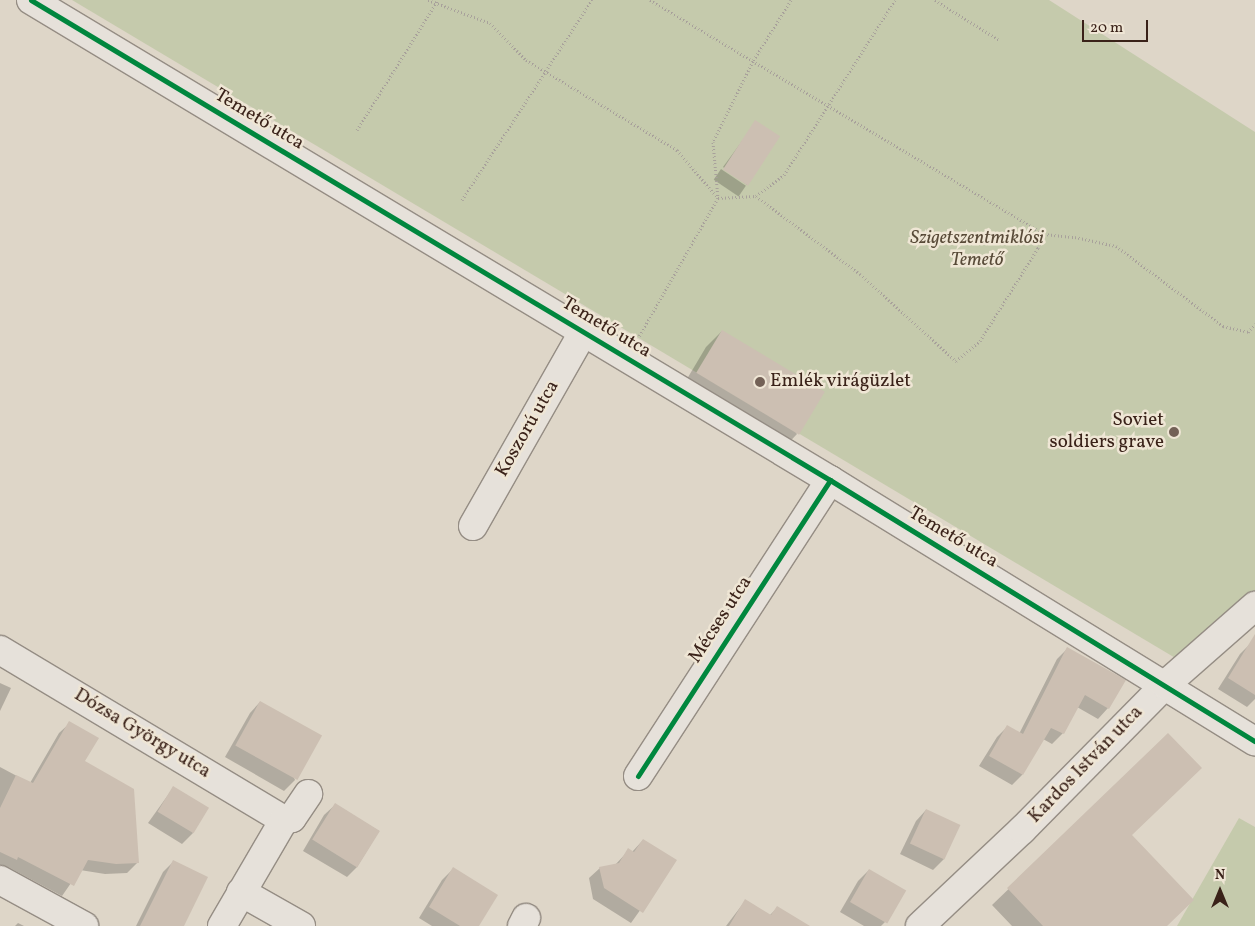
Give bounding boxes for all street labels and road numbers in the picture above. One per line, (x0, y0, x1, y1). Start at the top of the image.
street label: Temető utca (210, 84, 308, 156)
street label: Temető utca (557, 292, 655, 364)
street label: Koszorú utca (491, 377, 565, 481)
street label: Temető utca (904, 502, 1002, 574)
street label: Mécses utca (684, 572, 758, 668)
street label: Dózsa György utca (69, 684, 215, 784)
street label: Kardos István utca (1024, 702, 1148, 828)

